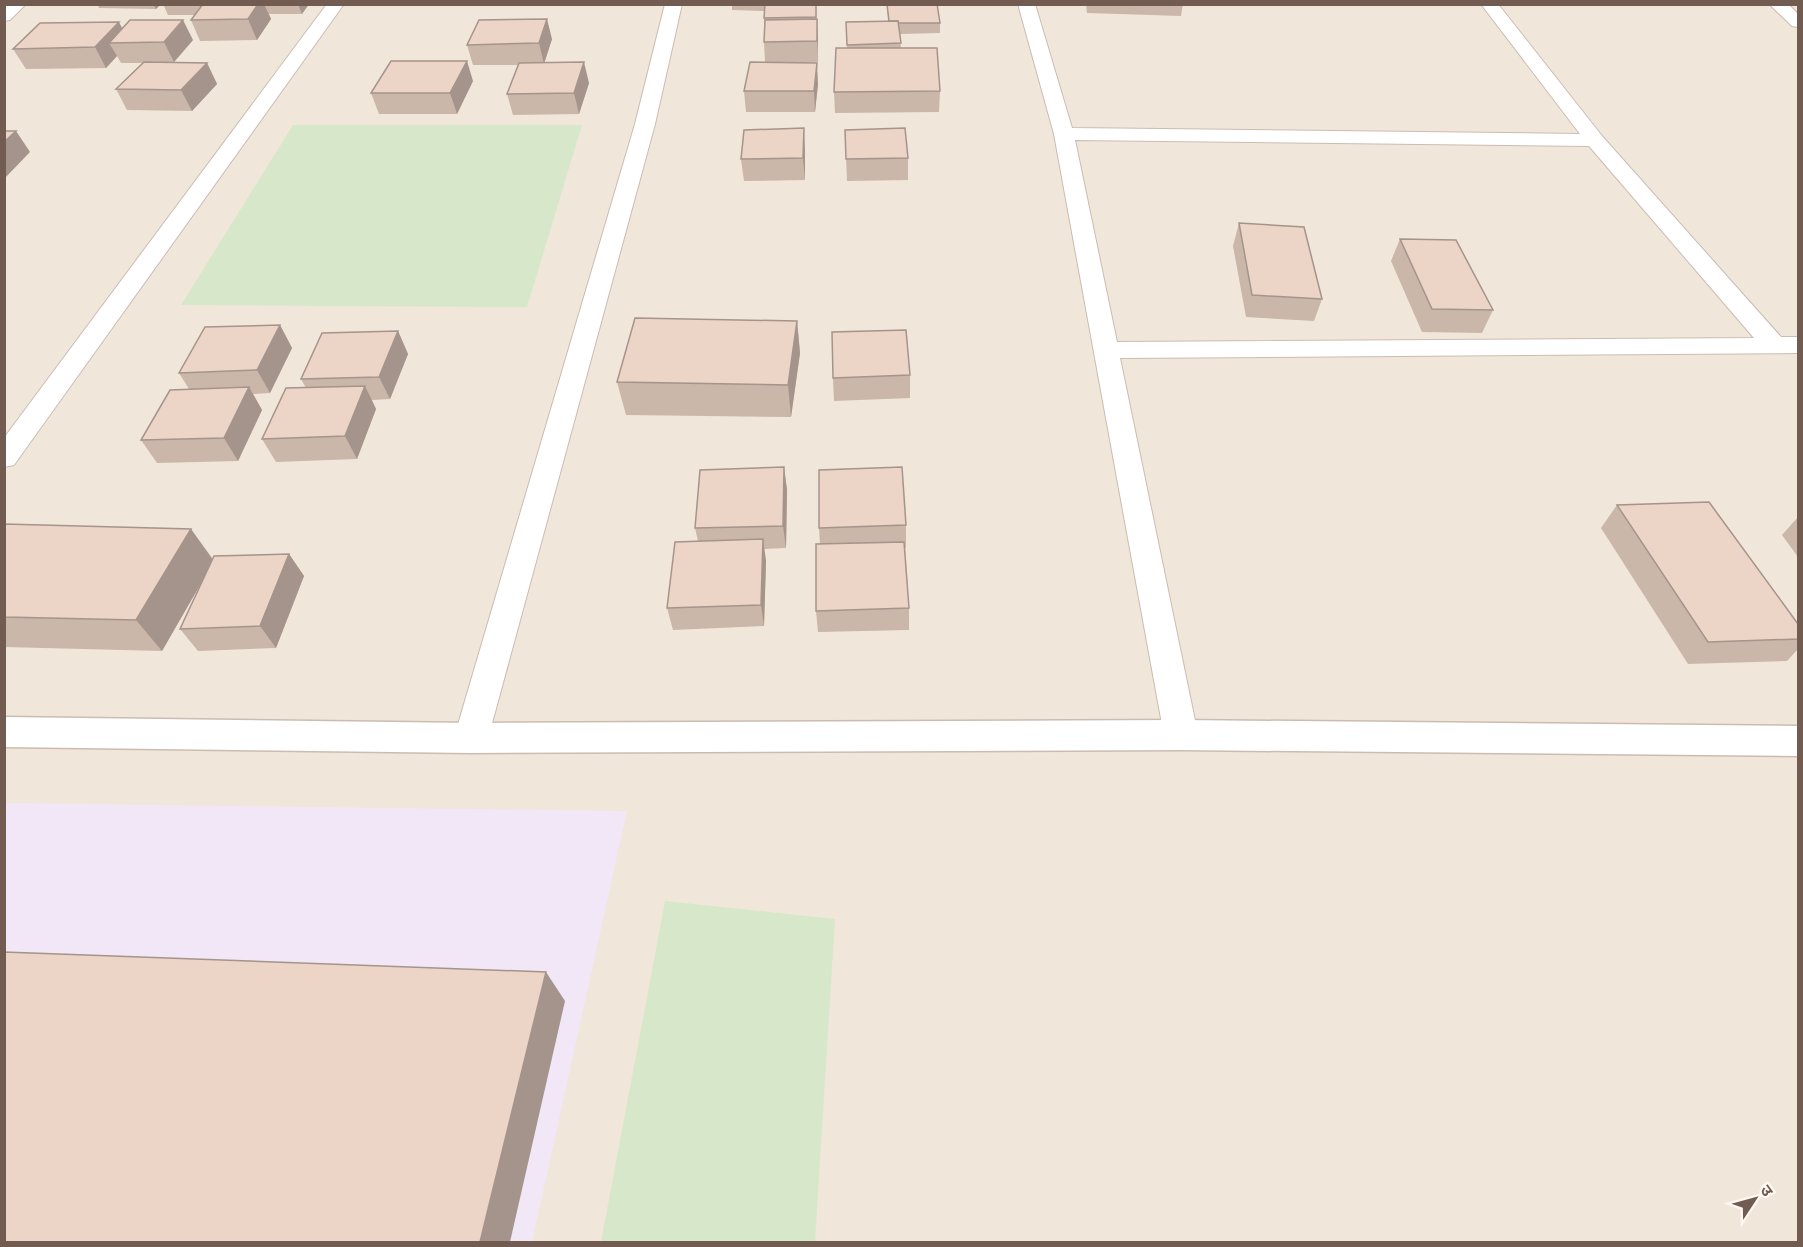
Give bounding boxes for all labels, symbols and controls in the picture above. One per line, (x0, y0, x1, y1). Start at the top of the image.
north arrow (1725, 1169, 1785, 1229)
text: उ (1755, 1182, 1777, 1202)

